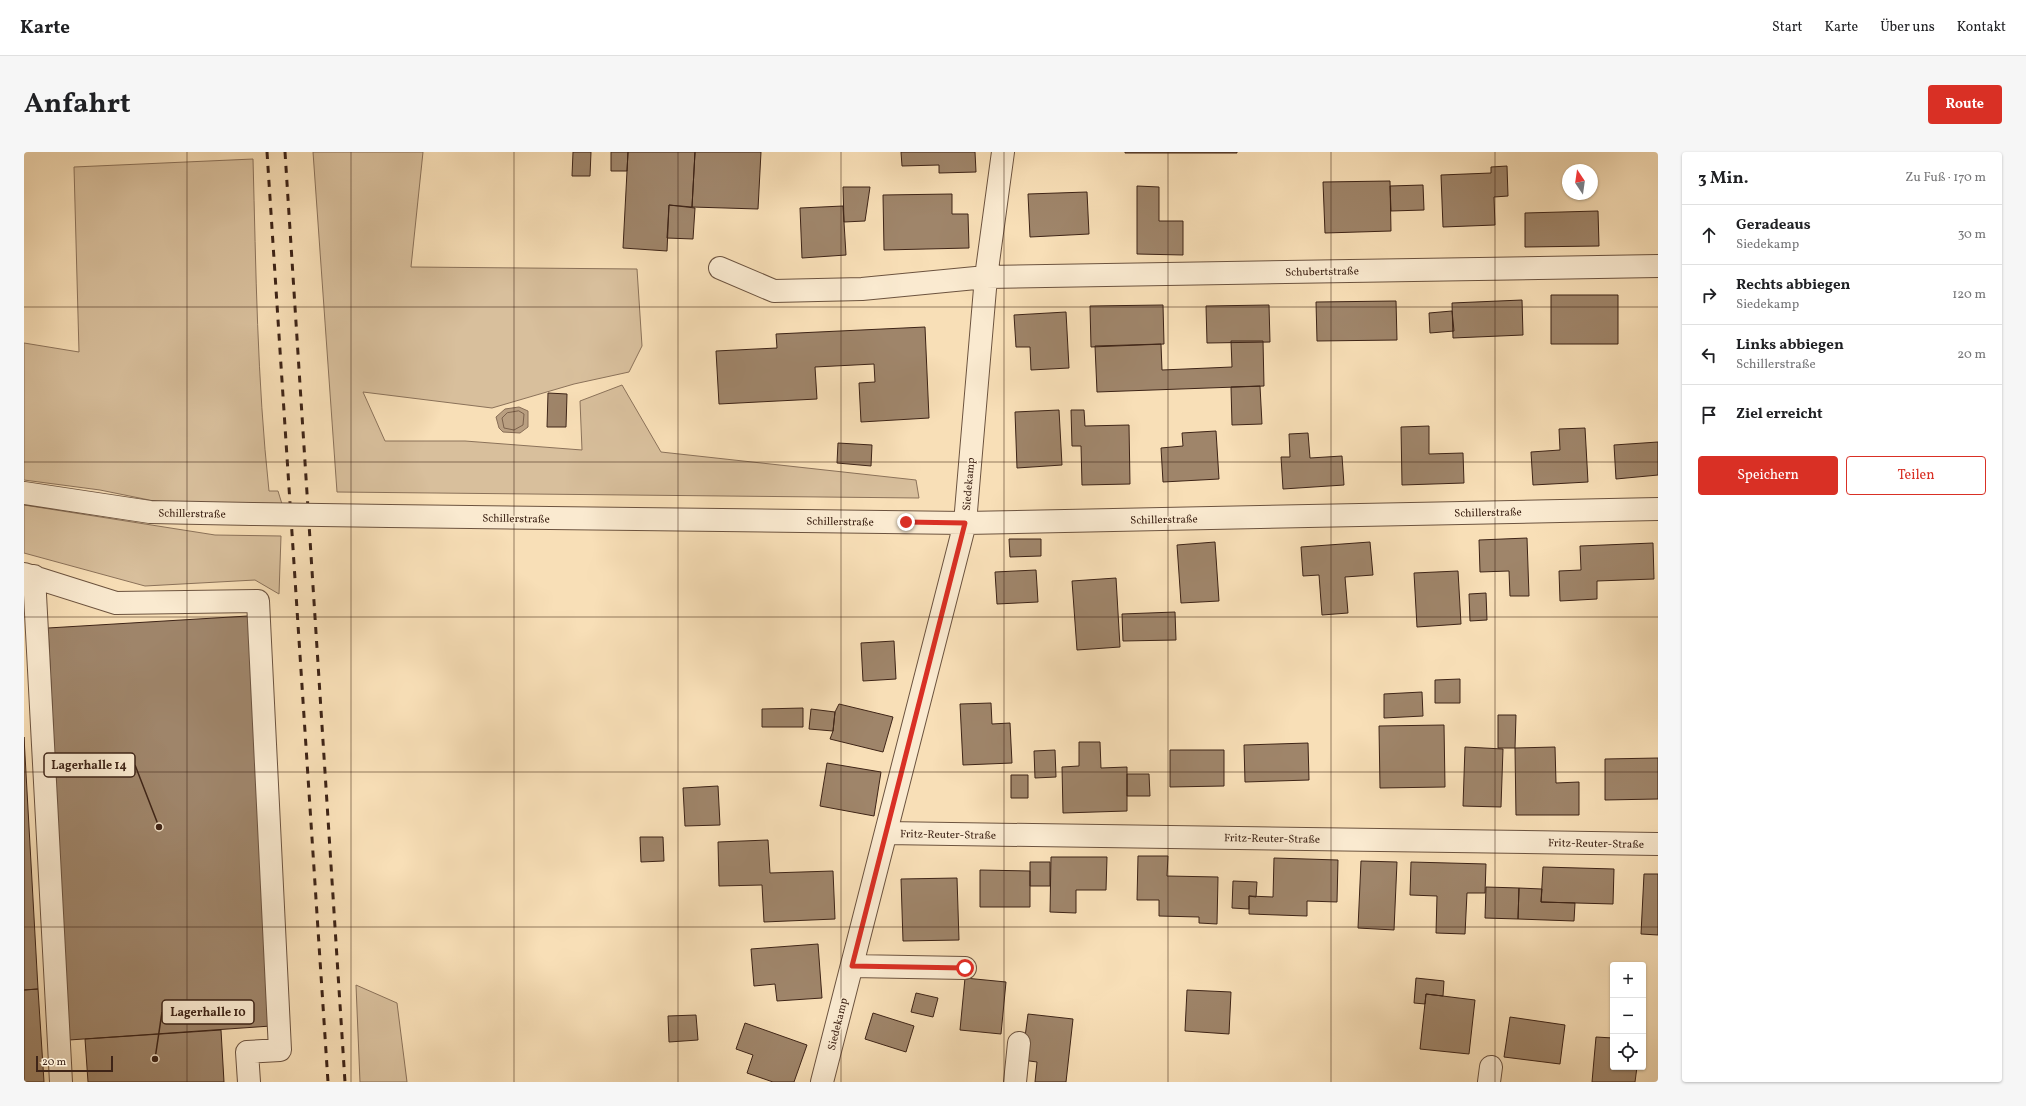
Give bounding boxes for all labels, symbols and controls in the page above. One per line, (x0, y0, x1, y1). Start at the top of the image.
text: Karte (20, 15, 70, 41)
text: Start (1772, 18, 1802, 37)
text: Karte (1824, 18, 1858, 37)
text: Über uns (1880, 18, 1935, 37)
text: Kontakt (1957, 18, 2006, 37)
text: Anfahrt (24, 85, 131, 124)
button: Route (1928, 85, 2002, 124)
north arrow (1562, 164, 1598, 200)
text: 3 Min. (1698, 167, 1749, 190)
text: Zu Fuß · 170 m (1905, 169, 1986, 187)
text: Geradeaus (1736, 215, 1811, 236)
icon: ahead (1698, 224, 1720, 246)
text: 30 m (1958, 226, 1986, 244)
text: Siedekamp (1736, 236, 1799, 254)
street label: Schubertstraße (1285, 264, 1359, 281)
text: Rechts abbiegen (1736, 275, 1851, 296)
icon: right (1698, 284, 1720, 306)
text: 120 m (1952, 286, 1986, 304)
text: Siedekamp (1736, 296, 1799, 314)
text: Links abbiegen (1736, 335, 1844, 356)
icon: left (1698, 344, 1720, 366)
text: 20 m (1957, 346, 1986, 364)
text: Schillerstraße (1736, 356, 1816, 374)
icon: arrive (1698, 404, 1720, 426)
text: Ziel erreicht (1736, 404, 1823, 425)
button: Speichern (1698, 456, 1838, 495)
button: Teilen (1846, 456, 1986, 495)
street label: Siedekamp (960, 457, 979, 511)
street label: Schillerstraße (1454, 505, 1522, 522)
street label: Schillerstraße (158, 506, 226, 523)
street label: Schillerstraße (482, 511, 550, 528)
street label: Schillerstraße (1130, 512, 1198, 529)
route end (897, 513, 915, 531)
street label: Schillerstraße (806, 514, 874, 531)
callout: Lagerhalle 14 (44, 753, 135, 777)
text: Lagerhalle 14 (51, 758, 127, 774)
street label: Fritz-Reuter-Straße (900, 827, 996, 844)
street label: Fritz-Reuter-Straße (1224, 831, 1320, 848)
street label: Fritz-Reuter-Straße (1548, 836, 1644, 853)
route start (956, 959, 974, 977)
map controls (1610, 962, 1646, 1070)
button: + (1610, 962, 1646, 998)
street label: Siedekamp (825, 997, 852, 1052)
button: − (1610, 998, 1646, 1034)
callout: Lagerhalle 10 (162, 1000, 254, 1024)
text: Lagerhalle 10 (170, 1005, 246, 1021)
button: locate (1610, 1034, 1646, 1070)
scale bar (36, 1054, 113, 1073)
text: 20 m (42, 1055, 66, 1070)

